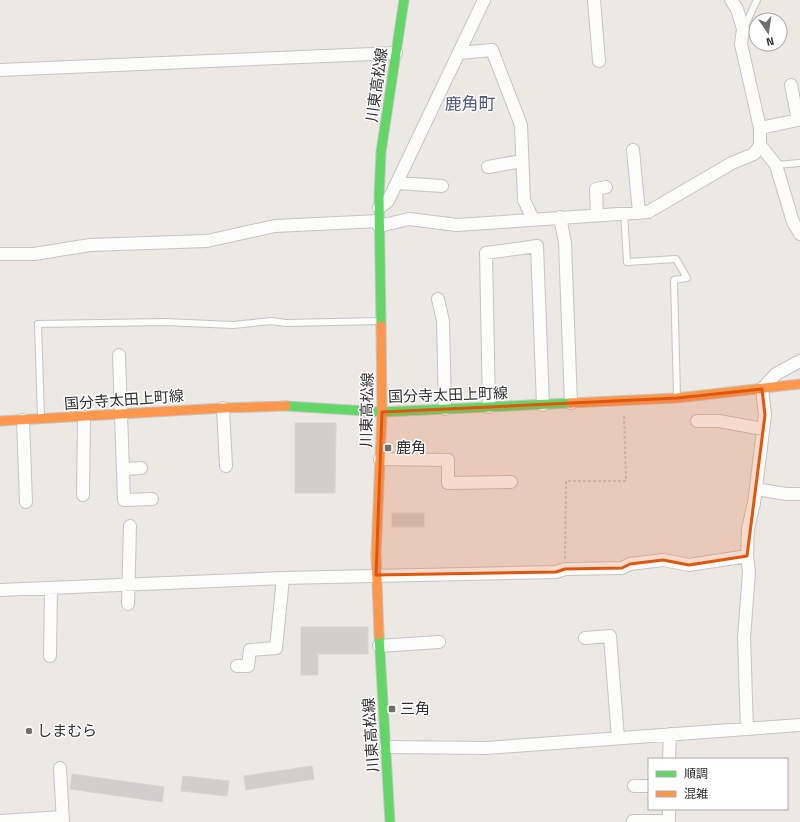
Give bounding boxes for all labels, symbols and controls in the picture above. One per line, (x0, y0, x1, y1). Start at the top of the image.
north arrow (748, 12, 788, 52)
text: N (765, 33, 776, 50)
street label: 川東高松線 (360, 46, 393, 124)
district label: 鹿角町 (445, 91, 496, 117)
street label: 川東高松線 (354, 372, 379, 448)
street label: 国分寺太田上町線 (388, 381, 508, 408)
street label: 国分寺太田上町線 (63, 384, 185, 415)
place label: 鹿角 (396, 436, 426, 459)
marker: 鹿角 (383, 443, 393, 453)
street label: 川東高松線 (356, 697, 385, 773)
place label: 三角 (400, 697, 430, 720)
marker: 三角 (387, 704, 397, 714)
place label: しまむら (37, 719, 97, 742)
marker: しまむら (24, 726, 34, 736)
legend (648, 758, 788, 810)
text: 順調 (684, 764, 708, 783)
text: 混雑 (684, 784, 708, 803)

